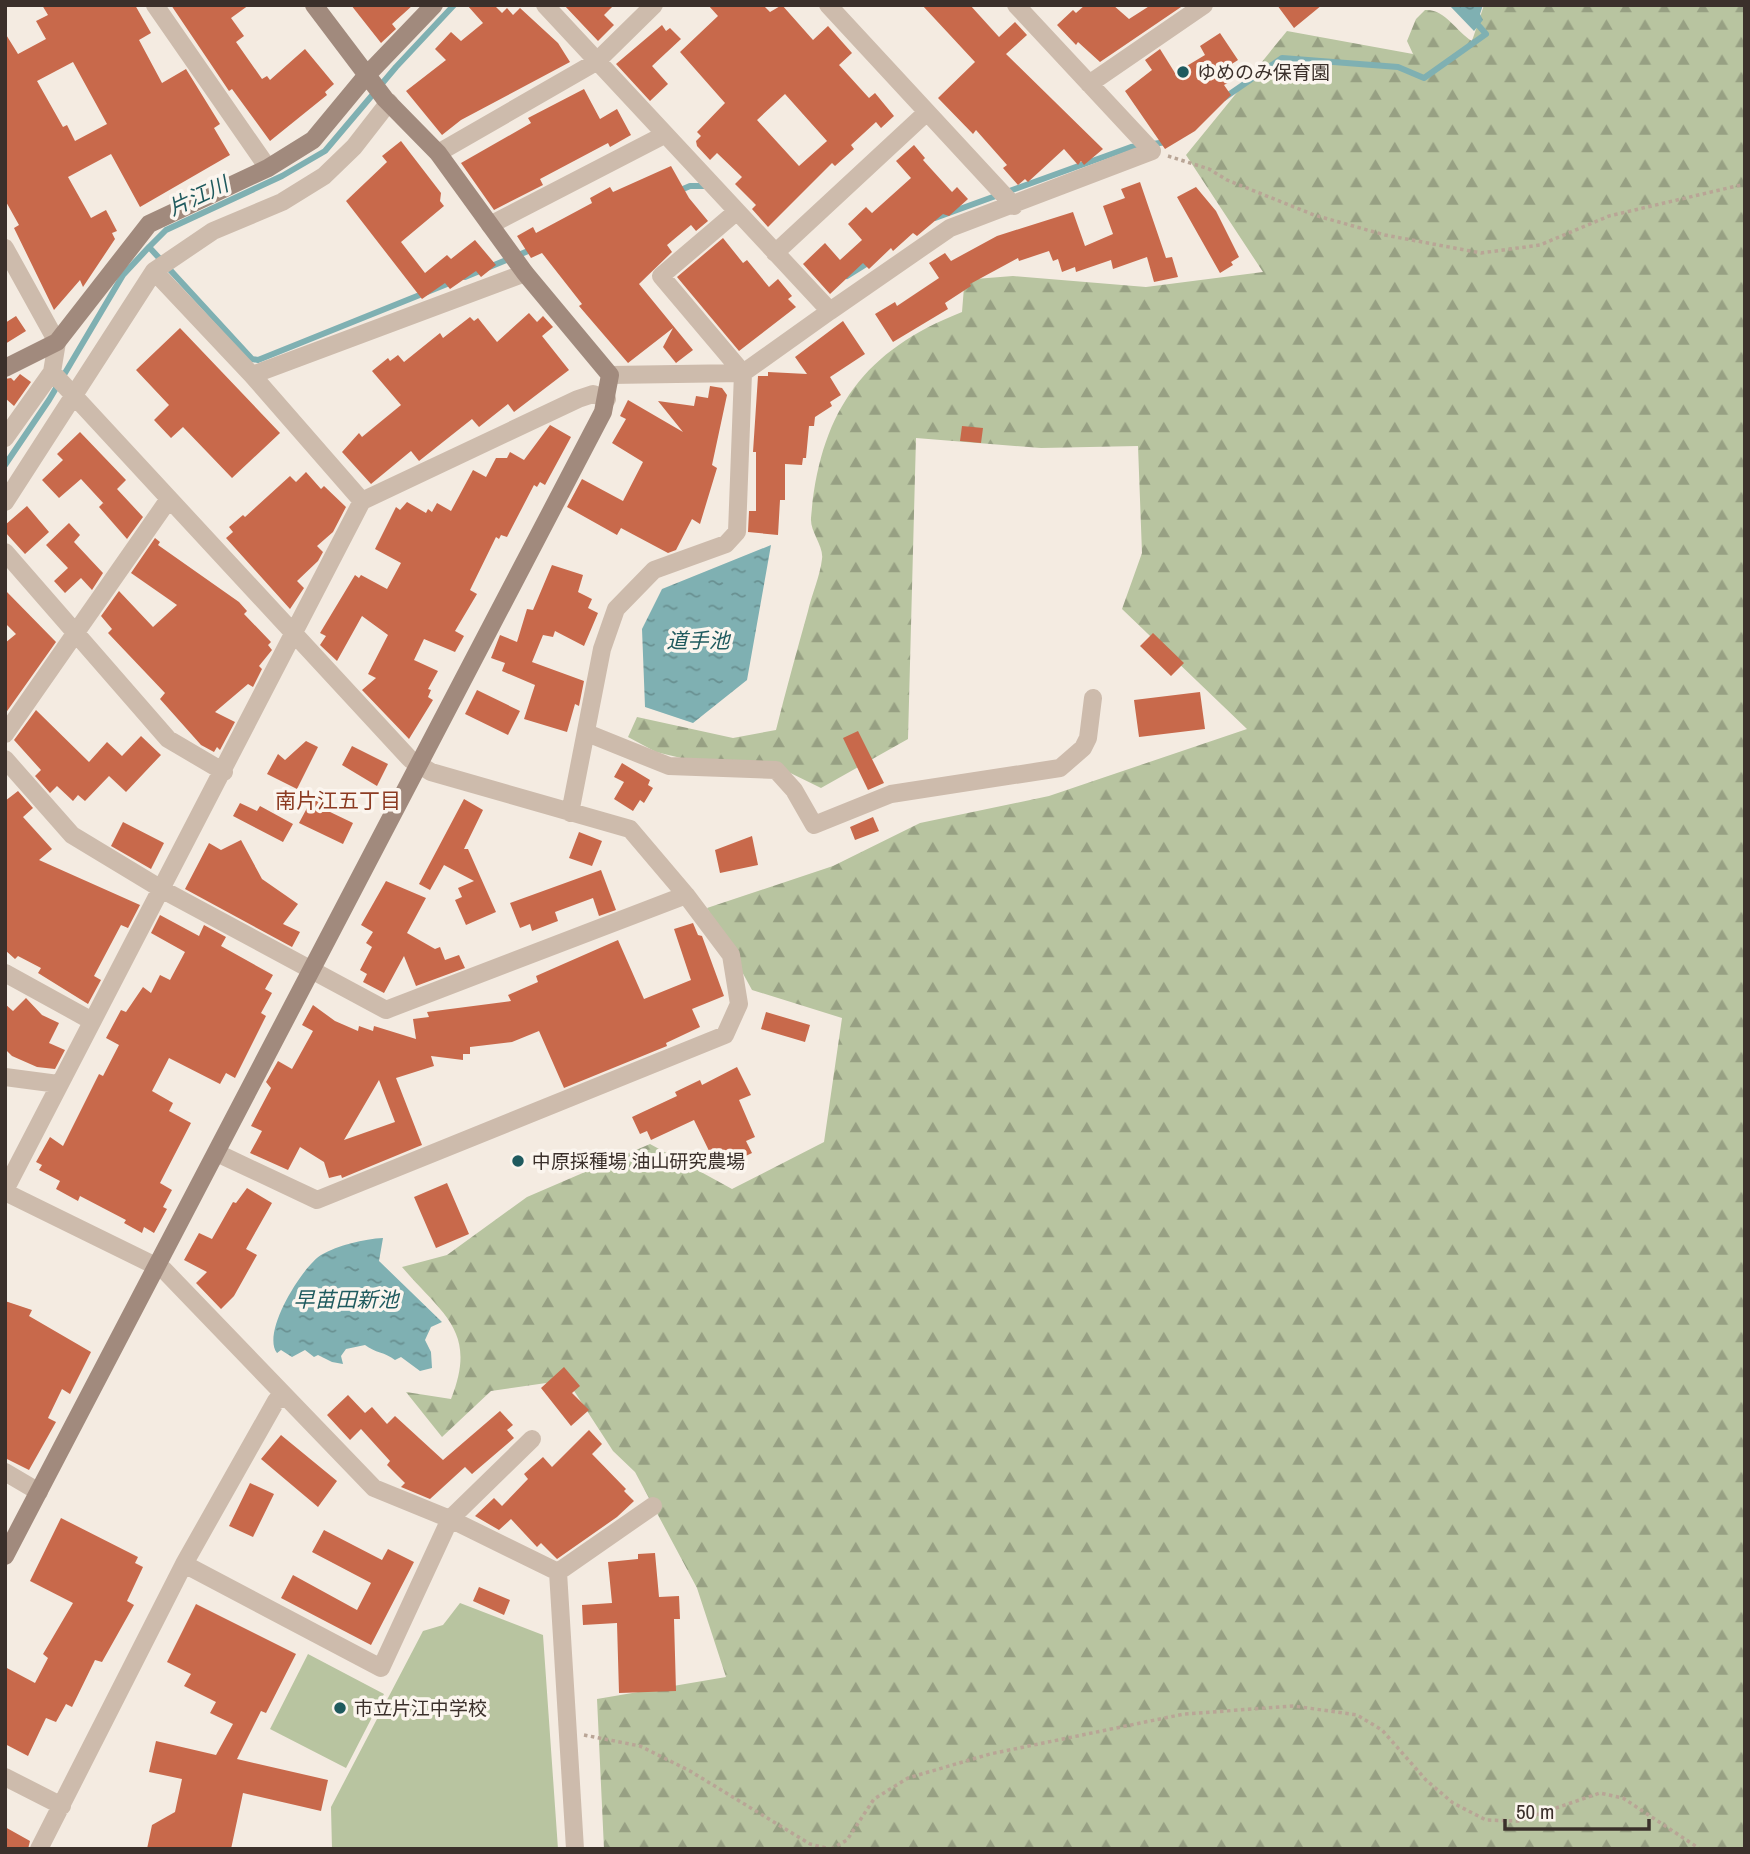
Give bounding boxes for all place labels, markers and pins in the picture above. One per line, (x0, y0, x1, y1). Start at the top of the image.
place label: ゆめのみ保育園 (1197, 59, 1330, 85)
marker: ゆめのみ保育園 (1175, 64, 1191, 80)
place label: 中原採種場 油山研究農場 (532, 1148, 745, 1174)
marker: 中原採種場 油山研究農場 (510, 1153, 526, 1169)
place label: 市立片江中学校 (354, 1695, 487, 1721)
marker: 市立片江中学校 (332, 1700, 348, 1716)

